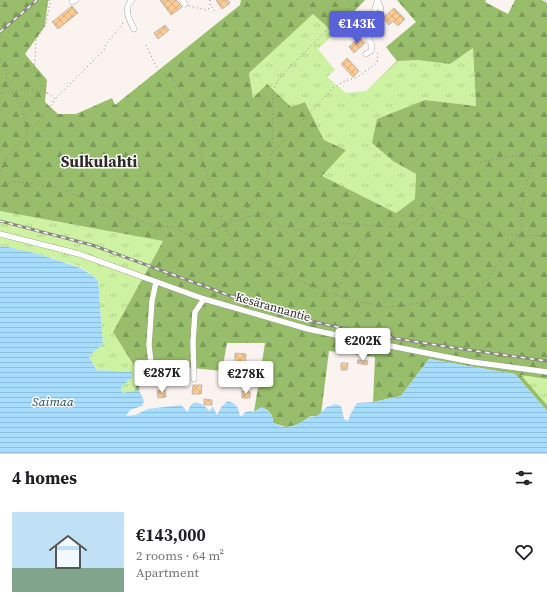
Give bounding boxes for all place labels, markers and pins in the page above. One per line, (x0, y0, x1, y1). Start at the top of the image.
pin: €143K (329, 11, 385, 45)
pin: €202K (335, 328, 391, 362)
pin: €287K (134, 360, 190, 394)
pin: €278K (218, 361, 274, 395)

